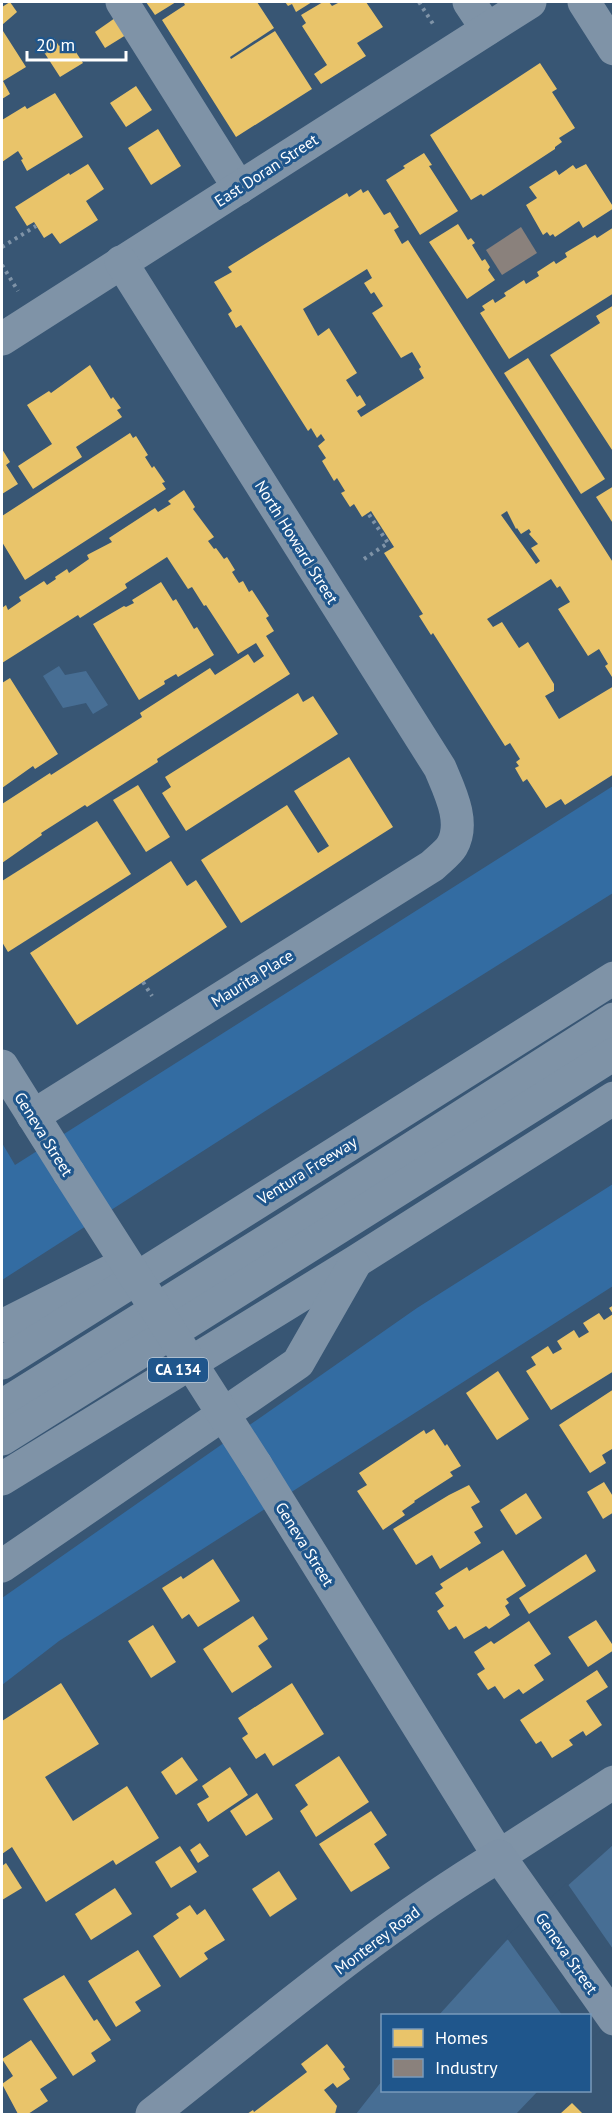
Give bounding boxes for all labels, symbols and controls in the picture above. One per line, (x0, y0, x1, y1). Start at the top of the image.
scale bar (27, 24, 126, 62)
text: 20 m (36, 33, 75, 56)
street label: East Doran Street (211, 129, 322, 211)
street label: North Howard Street (251, 477, 343, 608)
street label: Maurita Place (207, 945, 297, 1011)
street label: Geneva Street (10, 1088, 78, 1180)
street label: Ventura Freeway (253, 1131, 361, 1209)
road number: CA 134 (148, 1358, 208, 1382)
street label: Geneva Street (271, 1498, 339, 1590)
street label: Monterey Road (330, 1901, 424, 1979)
street label: Geneva Street (531, 1908, 603, 1998)
legend (381, 2014, 591, 2092)
text: Homes (435, 2026, 488, 2049)
text: Industry (435, 2056, 498, 2079)

